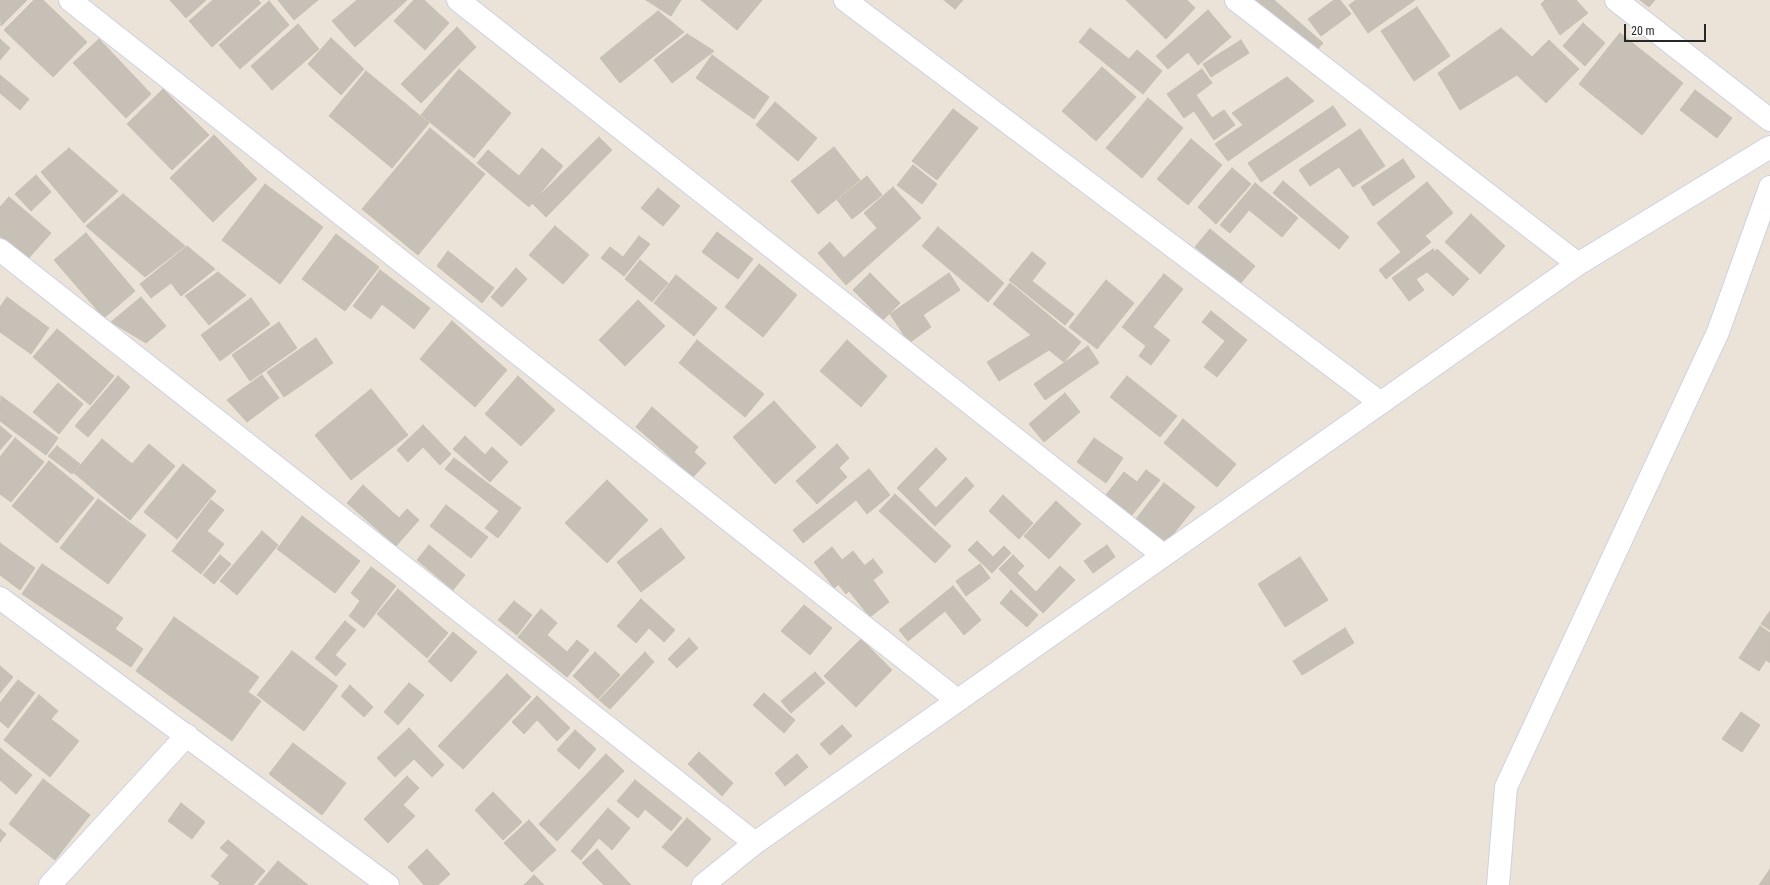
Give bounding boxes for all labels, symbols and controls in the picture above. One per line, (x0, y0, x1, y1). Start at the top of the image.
scale bar (1626, 16, 1708, 42)
text: 20 m (1631, 24, 1655, 38)

